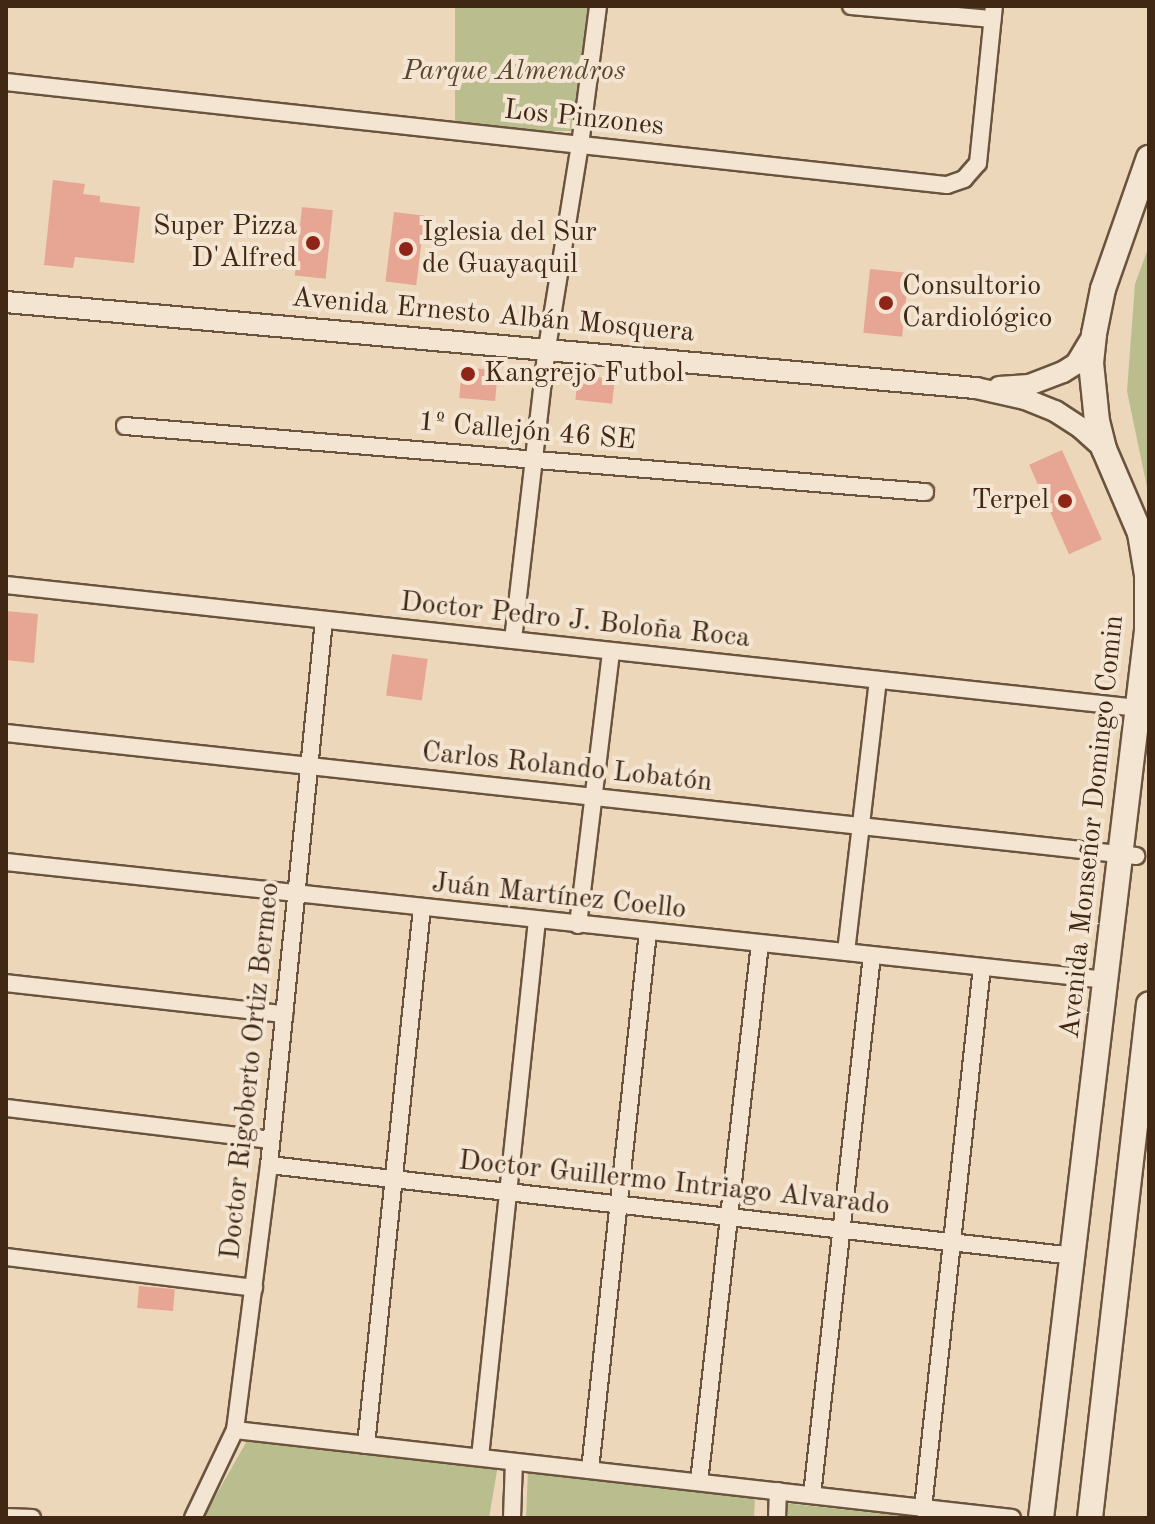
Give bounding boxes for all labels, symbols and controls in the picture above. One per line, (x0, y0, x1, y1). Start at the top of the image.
park label: Parque Almendros (402, 55, 626, 89)
street label: Los Pinzones (502, 94, 666, 144)
place label: Super Pizza D'Alfred (153, 210, 297, 276)
place label: Iglesia del Sur de Guayaquil (422, 216, 597, 282)
marker: Super Pizza D'Alfred (304, 234, 322, 252)
marker: Iglesia del Sur de Guayaquil (397, 240, 415, 258)
place label: Consultorio Cardiológico (902, 270, 1052, 336)
street label: Avenida Ernesto Albán Mosquera (290, 282, 696, 350)
marker: Consultorio Cardiológico (877, 294, 895, 312)
place label: Kangrejo Futbol (484, 357, 684, 391)
marker: Kangrejo Futbol (459, 365, 477, 383)
street label: 1º Callejón 46 SE (417, 406, 637, 458)
place label: Terpel (972, 484, 1049, 518)
marker: Terpel (1056, 492, 1074, 510)
street label: Doctor Pedro J. Boloña Roca (398, 586, 752, 656)
street label: Avenida Monseñor Domingo Comin (1054, 613, 1132, 1041)
street label: Carlos Rolando Lobatón (420, 736, 714, 800)
street label: Juán Martínez Coello (430, 867, 688, 927)
street label: Doctor Rigoberto Ortiz Bermeo (214, 881, 288, 1261)
street label: Doctor Guillermo Intriago Alvarado (457, 1145, 891, 1223)

